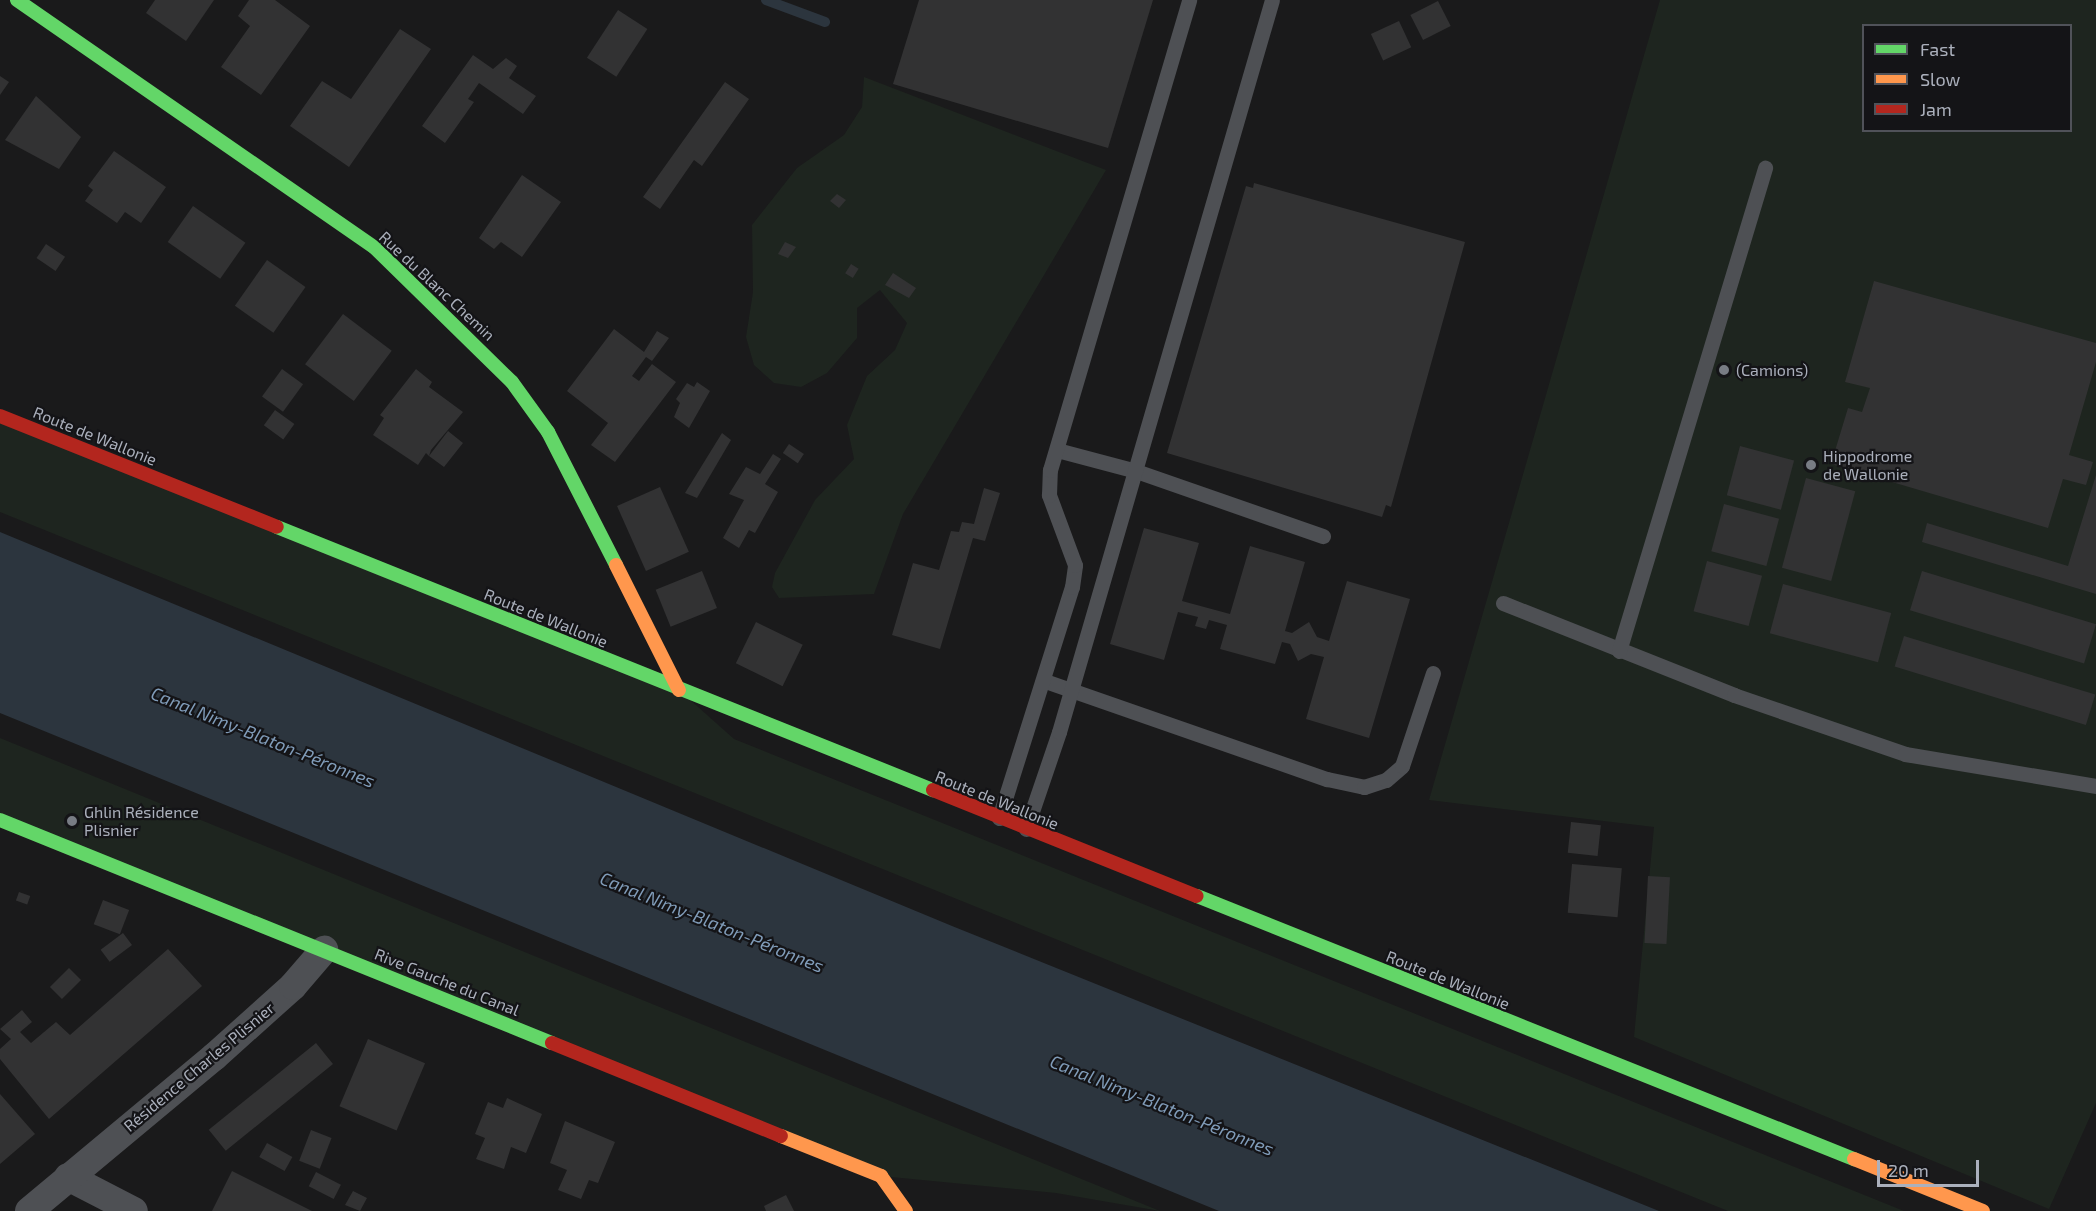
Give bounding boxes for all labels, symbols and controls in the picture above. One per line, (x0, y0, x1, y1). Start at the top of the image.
legend (1862, 24, 2072, 132)
text: Fast (1920, 38, 1955, 60)
text: Slow (1920, 68, 1960, 90)
text: Jam (1920, 98, 1952, 120)
street label: Rue du Blanc Chemin (375, 227, 499, 345)
place label: (Camions) (1736, 360, 1808, 380)
marker: (Camions) (1717, 363, 1731, 377)
street label: Route de Wallonie (30, 402, 160, 470)
place label: Hippodrome de Wallonie (1823, 446, 1912, 484)
marker: Hippodrome de Wallonie (1804, 458, 1818, 472)
street label: Route de Wallonie (481, 584, 611, 652)
water label: Canal Nimy-Blaton-Péronnes (148, 682, 378, 792)
street label: Route de Wallonie (932, 766, 1062, 834)
place label: Ghlin Résidence Plisnier (84, 802, 199, 840)
marker: Ghlin Résidence Plisnier (65, 814, 79, 828)
water label: Canal Nimy-Blaton-Péronnes (597, 867, 827, 977)
street label: Rive Gauche du Canal (372, 944, 522, 1020)
street label: Route de Wallonie (1383, 946, 1513, 1014)
street label: Résidence Charles Plisnier (120, 998, 278, 1136)
water label: Canal Nimy-Blaton-Péronnes (1047, 1050, 1277, 1160)
scale bar (1880, 1148, 1982, 1186)
text: 20 m (1888, 1159, 1929, 1181)

